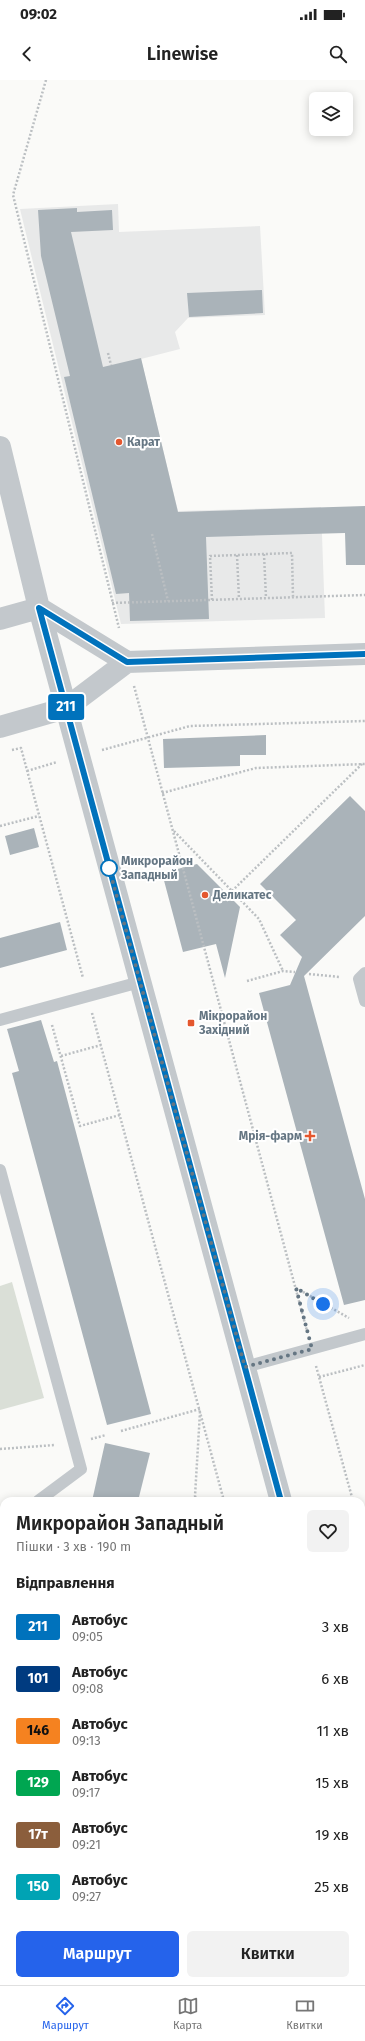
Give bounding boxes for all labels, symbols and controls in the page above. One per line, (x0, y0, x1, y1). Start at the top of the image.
text: 09:02 (20, 5, 57, 23)
icon: back (16, 43, 38, 65)
text: Linewise (147, 43, 218, 65)
icon: search (327, 43, 349, 65)
map controls (309, 92, 353, 136)
button: layers (309, 92, 353, 136)
place label: Карат (127, 435, 160, 449)
marker: Карат (114, 437, 124, 447)
line badge: 211 (43, 694, 89, 720)
text: 211 (56, 698, 76, 715)
place label: Микрорайон Западный (120, 854, 193, 882)
marker: Микрорайон Западный (100, 859, 118, 877)
place label: Деликатес (212, 888, 272, 902)
marker: Деликатес (200, 890, 210, 900)
place label: Мікрорайон Західний (198, 1009, 267, 1037)
marker: Мікрорайон Західний (186, 1018, 196, 1028)
place label: Мрія-фарм (239, 1129, 302, 1143)
marker: Мрія-фарм (305, 1131, 315, 1141)
your location (313, 1294, 333, 1314)
button: heart (307, 1510, 349, 1552)
text: Микрорайон Западный (16, 1512, 224, 1535)
text: Пішки · 3 хв · 190 m (16, 1539, 131, 1554)
text: Відправлення (16, 1574, 115, 1592)
text: Автобус (72, 1611, 128, 1629)
text: 211 (28, 1618, 48, 1635)
text: 3 хв (322, 1618, 349, 1636)
text: 09:05 (72, 1629, 103, 1644)
text: Автобус (72, 1663, 128, 1681)
text: 101 (28, 1670, 48, 1687)
text: 6 хв (321, 1670, 349, 1688)
text: 09:08 (72, 1681, 104, 1696)
text: Автобус (72, 1715, 128, 1733)
text: 146 (27, 1722, 49, 1739)
text: 11 хв (317, 1722, 349, 1740)
text: 09:13 (72, 1733, 101, 1748)
text: Автобус (72, 1767, 128, 1785)
text: 129 (27, 1774, 49, 1791)
text: 15 хв (315, 1774, 349, 1792)
text: 09:17 (72, 1785, 100, 1800)
text: Автобус (72, 1819, 128, 1837)
text: 17т (28, 1826, 48, 1843)
text: 19 хв (315, 1826, 349, 1844)
text: 09:21 (72, 1837, 101, 1852)
text: Автобус (72, 1871, 128, 1889)
text: 150 (27, 1878, 49, 1895)
text: 25 хв (314, 1878, 349, 1896)
text: 09:27 (72, 1889, 101, 1904)
button: Маршрут (16, 1931, 179, 1977)
button: Квитки (187, 1931, 349, 1977)
tab: Маршрут (42, 1995, 89, 2032)
tab: Карта (173, 1995, 202, 2032)
tab: Квитки (286, 1995, 323, 2032)

